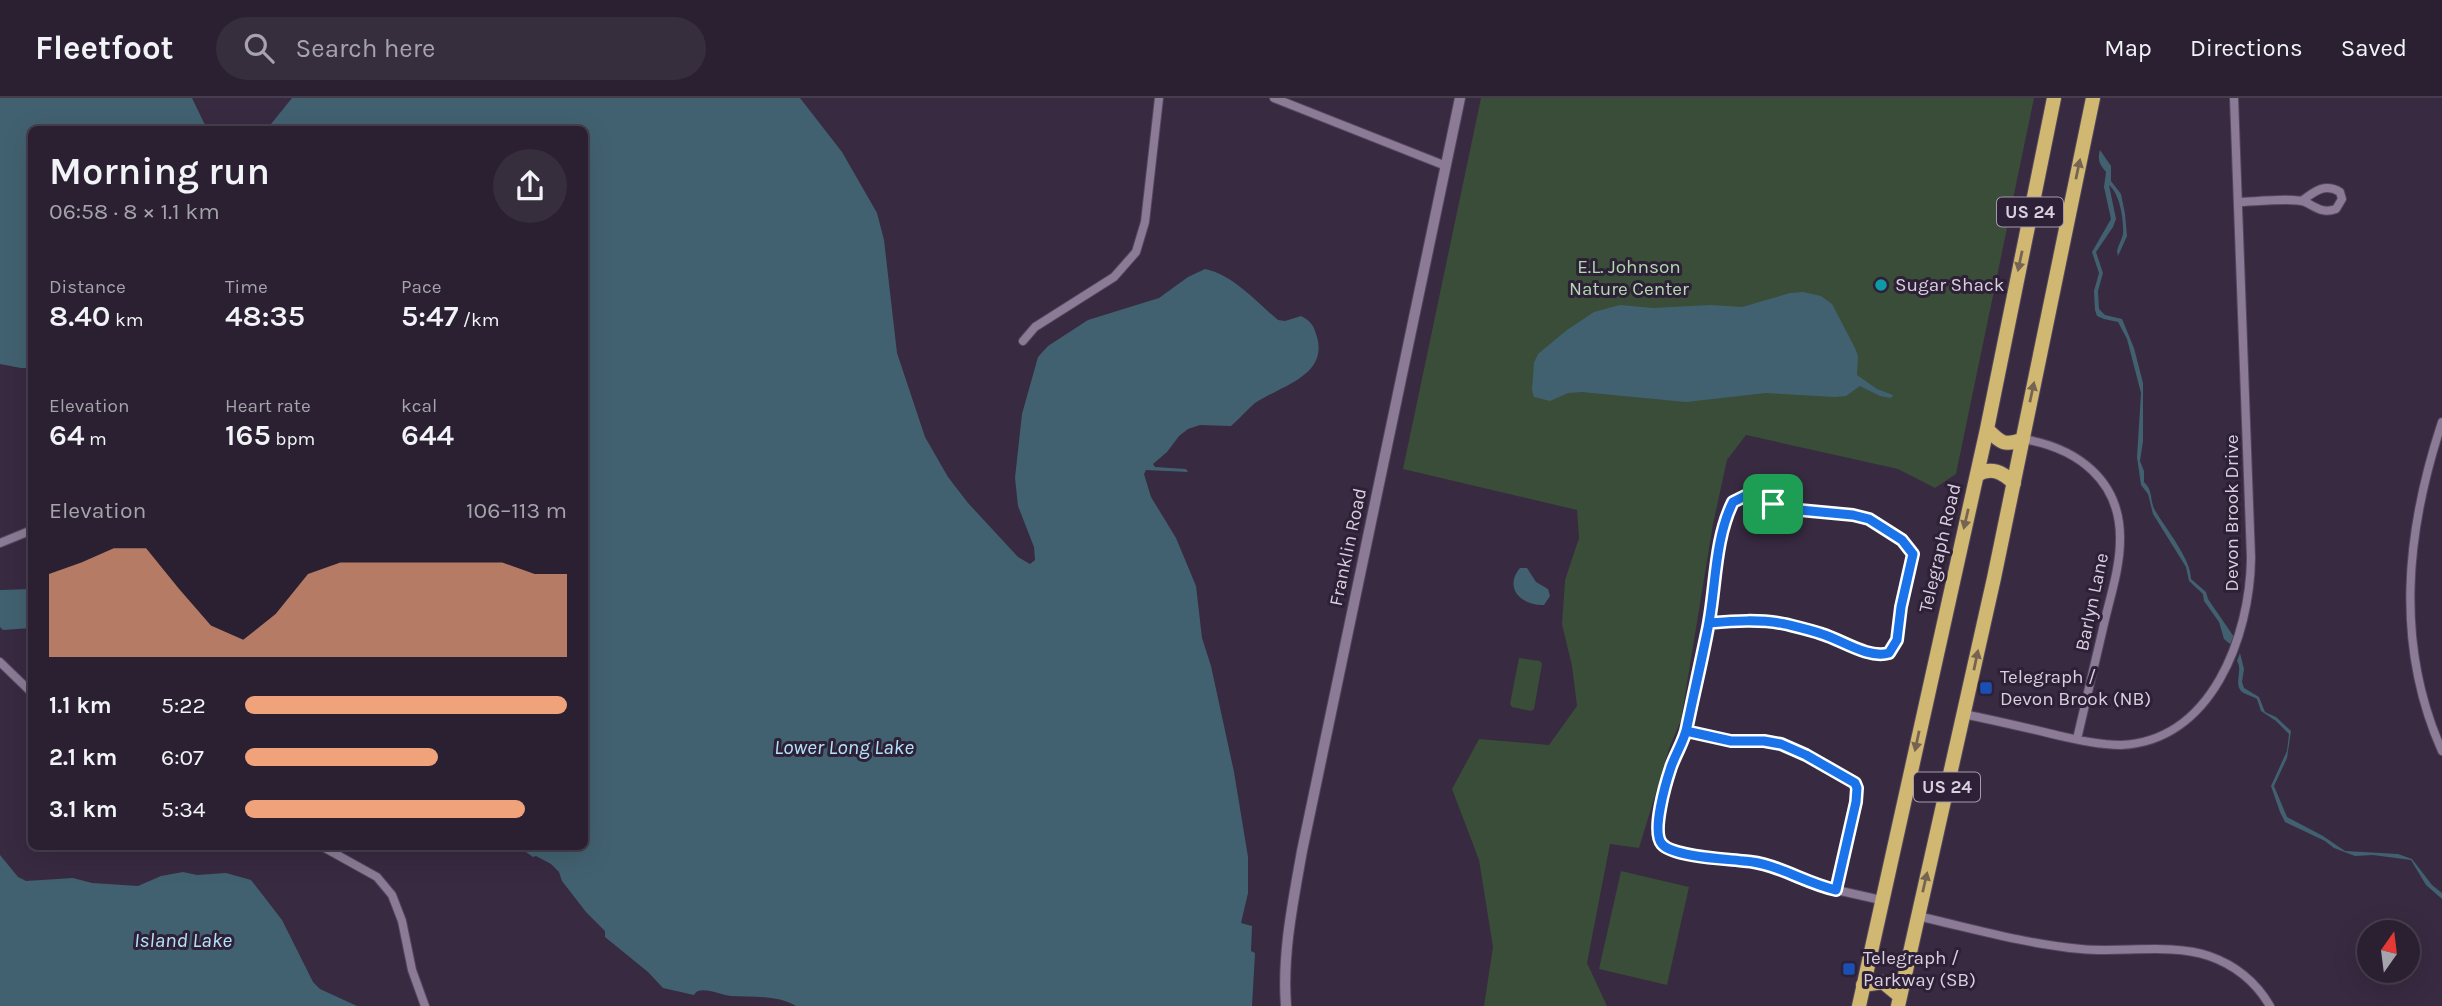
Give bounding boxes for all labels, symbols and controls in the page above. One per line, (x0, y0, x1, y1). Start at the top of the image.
search box (216, 17, 706, 80)
text: Fleetfoot (35, 29, 174, 67)
icon: search (240, 29, 278, 67)
text: Search here (296, 33, 435, 64)
text: Map (2104, 34, 2152, 62)
text: Directions (2190, 34, 2303, 62)
text: Saved (2341, 34, 2407, 62)
text: Morning run (49, 149, 270, 194)
button: share (493, 149, 567, 223)
one-way arrow (2073, 158, 2084, 180)
text: 06:58 · 8 × 1.1 km (49, 198, 220, 225)
road number: US 24 (1997, 198, 2063, 226)
one-way arrow (2015, 250, 2026, 272)
park label: E.L. Johnson Nature Center (1569, 256, 1689, 300)
place label: Sugar Shack (1895, 274, 2005, 296)
text: Distance (49, 276, 126, 298)
text: Time (225, 276, 268, 298)
text: Pace (401, 276, 442, 298)
marker: Sugar Shack (1873, 277, 1889, 293)
text: 8.40 (49, 298, 111, 334)
text: 48:35 (225, 298, 305, 334)
text: 5:47 (401, 298, 458, 334)
text: km (111, 309, 144, 331)
text: /km (458, 309, 500, 331)
one-way arrow (2027, 381, 2038, 403)
text: Elevation (49, 395, 129, 417)
text: Heart rate (225, 395, 311, 417)
text: kcal (401, 395, 437, 417)
text: 64 (49, 417, 84, 453)
text: 165 (225, 417, 271, 453)
text: 644 (401, 417, 454, 453)
text: m (84, 428, 107, 450)
text: bpm (271, 428, 315, 450)
street label: Devon Brook Drive (2221, 434, 2243, 592)
pin (1743, 474, 1803, 534)
street label: Telegraph Road (1914, 481, 1966, 615)
icon: arrive (1754, 485, 1792, 523)
street label: Franklin Road (1325, 486, 1371, 608)
text: Elevation (49, 497, 146, 524)
text: 106–113 m (466, 497, 567, 524)
one-way arrow (1961, 508, 1972, 530)
street label: Barlyn Lane (2071, 551, 2113, 653)
one-way arrow (1970, 649, 1981, 671)
place label: Telegraph / Devon Brook (NB) (2000, 666, 2151, 710)
marker: Telegraph / Devon Brook (NB) (1978, 680, 1994, 696)
text: 1.1 km (49, 692, 112, 719)
text: 5:22 (161, 692, 206, 719)
one-way arrow (1911, 730, 1922, 752)
water label: Lower Long Lake (774, 735, 914, 759)
text: 2.1 km (49, 744, 117, 771)
text: 6:07 (161, 744, 204, 771)
road number: US 24 (1914, 772, 1980, 802)
text: 3.1 km (49, 796, 118, 823)
text: 5:34 (161, 796, 206, 823)
one-way arrow (1920, 871, 1931, 893)
north arrow (2357, 920, 2420, 984)
map controls (2357, 920, 2420, 983)
water label: Island Lake (134, 928, 232, 952)
place label: Telegraph / Parkway (SB) (1863, 947, 1976, 991)
marker: Telegraph / Parkway (SB) (1841, 961, 1857, 977)

